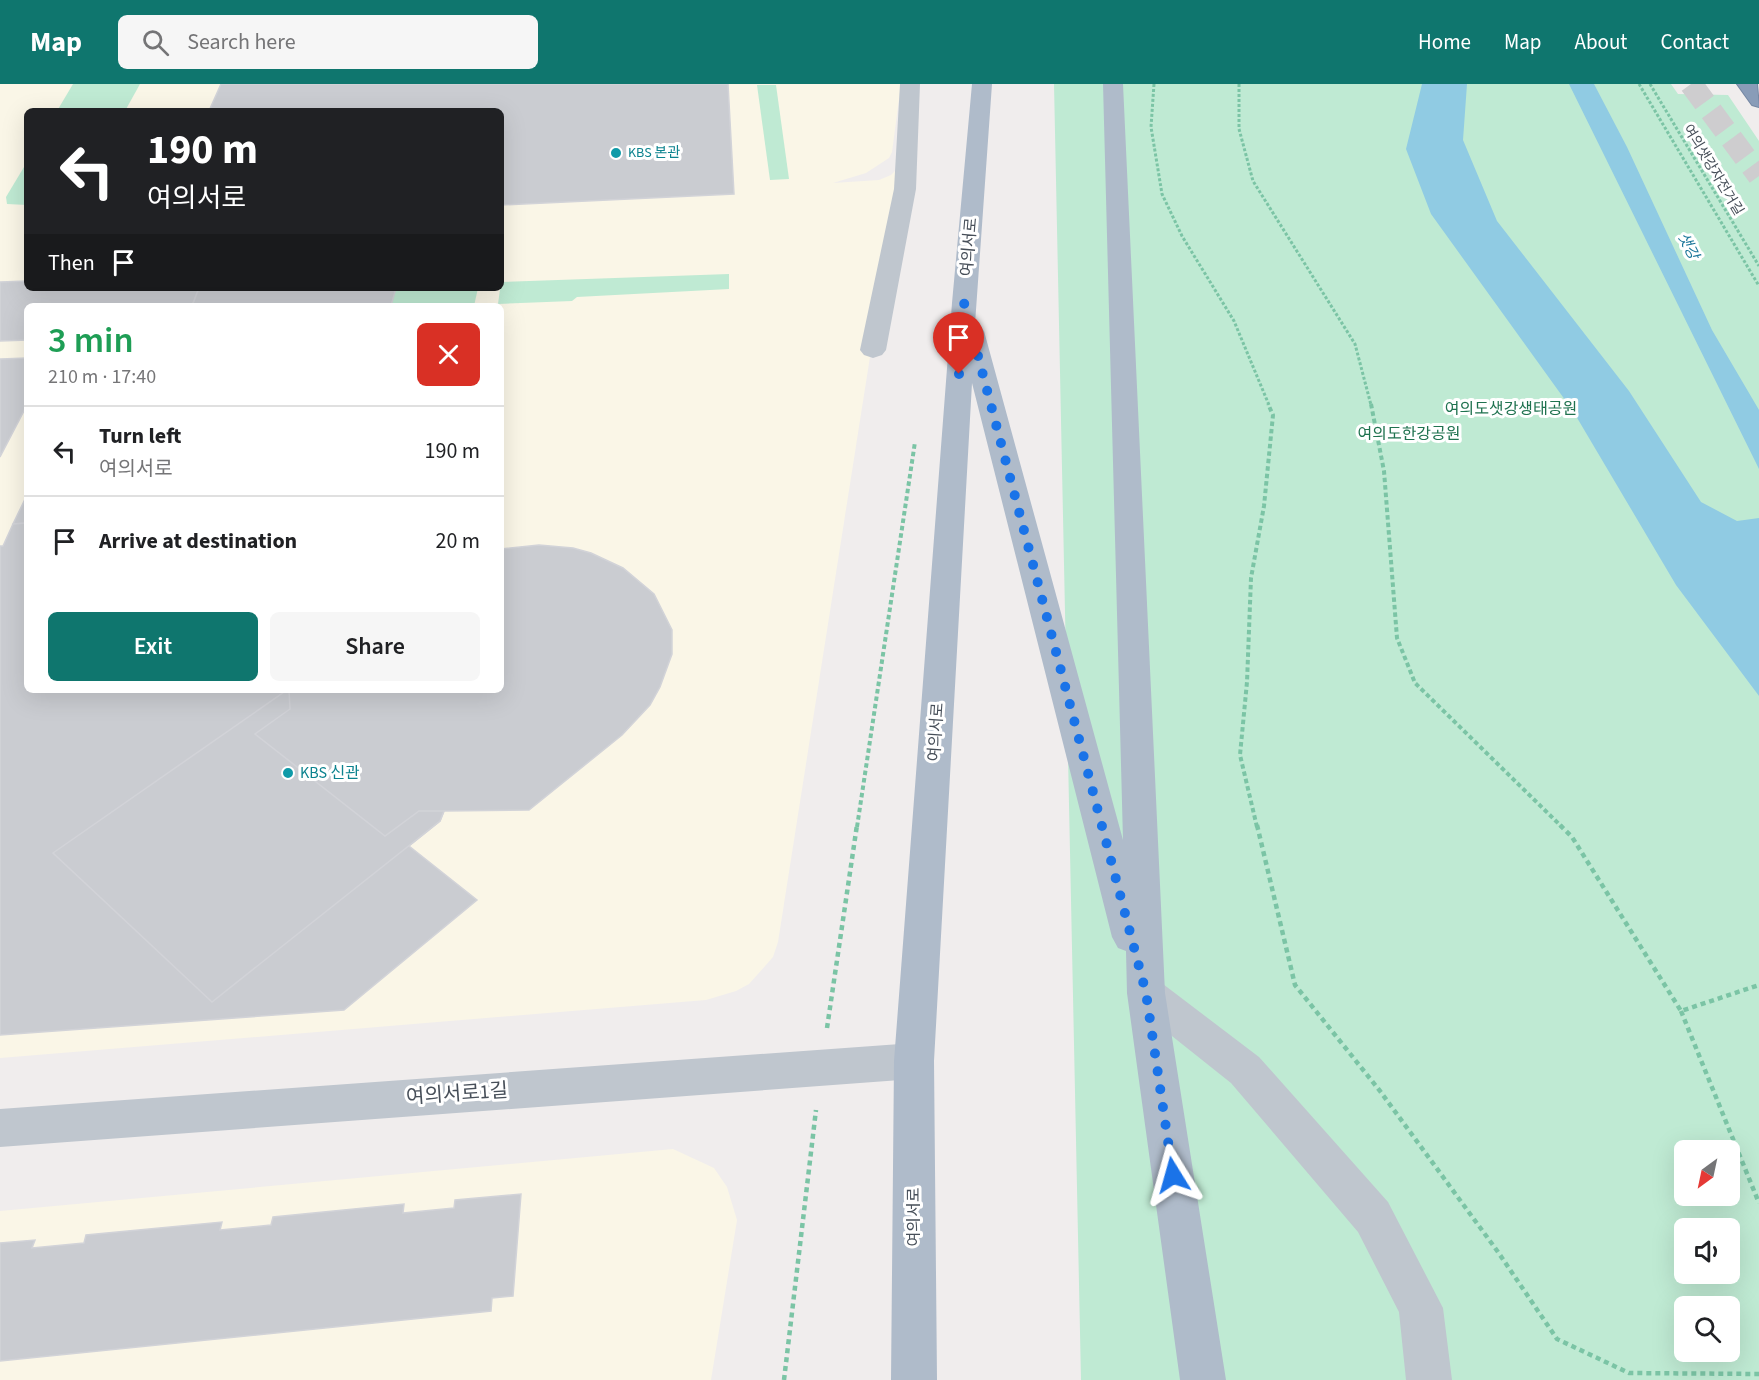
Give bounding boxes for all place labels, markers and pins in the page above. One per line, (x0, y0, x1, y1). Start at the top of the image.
place label: KBS 본관 (628, 143, 680, 163)
marker: KBS 본관 (609, 146, 623, 160)
pin (933, 312, 984, 374)
place label: KBS 신관 (300, 762, 360, 784)
marker: KBS 신관 (281, 766, 295, 780)

